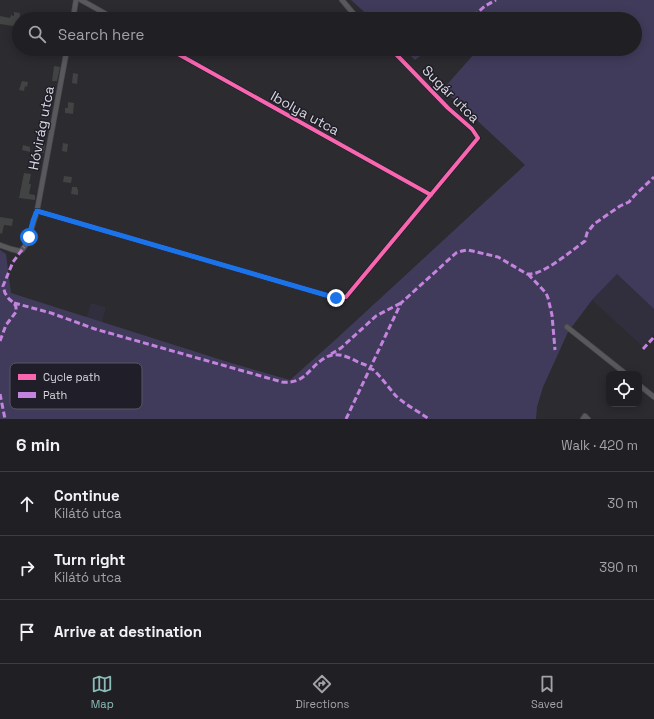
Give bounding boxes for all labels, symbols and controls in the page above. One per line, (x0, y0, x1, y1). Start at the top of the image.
search box (12, 12, 642, 56)
icon: search (26, 23, 48, 45)
text: Search here (58, 25, 144, 44)
street label: Sugár utca (418, 61, 484, 127)
street label: Hóvirág utca (24, 84, 58, 172)
street label: Ibolya utca (267, 87, 343, 139)
route start (20, 228, 38, 246)
route end (327, 289, 345, 307)
legend (10, 363, 142, 409)
text: Cycle path (43, 370, 100, 384)
map controls (606, 371, 642, 407)
button: locate (606, 371, 642, 407)
text: Path (43, 388, 67, 402)
text: 6 min (16, 434, 60, 456)
text: Walk · 420 m (561, 437, 638, 454)
text: Continue (54, 486, 120, 505)
icon: ahead (16, 493, 38, 515)
text: 30 m (607, 495, 638, 512)
text: Kilátó utca (54, 505, 121, 522)
text: Turn right (54, 550, 125, 569)
icon: right (16, 557, 38, 579)
text: 390 m (599, 559, 638, 576)
text: Kilátó utca (54, 569, 121, 586)
icon: arrive (16, 621, 38, 643)
text: Arrive at destination (54, 622, 202, 641)
tab: Map (91, 673, 114, 711)
tab: Directions (295, 673, 349, 711)
tab: Saved (531, 673, 563, 711)

